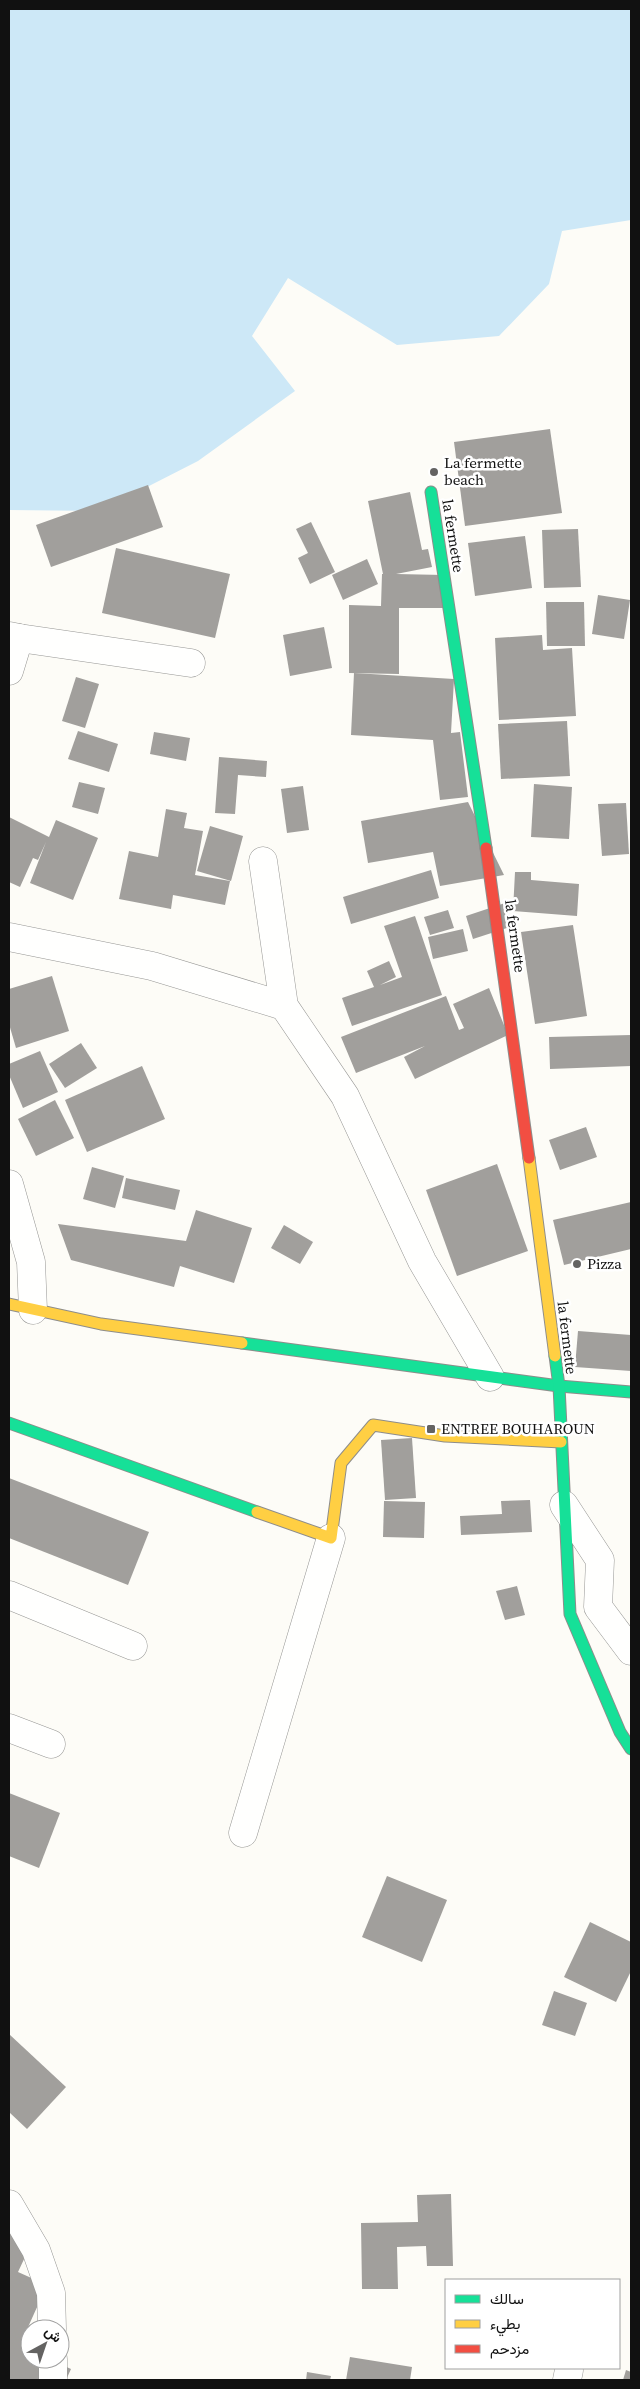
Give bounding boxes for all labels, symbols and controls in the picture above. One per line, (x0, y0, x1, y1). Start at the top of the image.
place label: La fermette beach (444, 452, 522, 490)
marker: La fermette beach (428, 466, 440, 478)
street label: la fermette (437, 498, 470, 574)
street label: la fermette (500, 898, 531, 974)
place label: Pizza (587, 1253, 622, 1274)
marker: Pizza (571, 1258, 583, 1270)
street label: la fermette (553, 1300, 582, 1376)
place label: ENTREE BOUHAROUN (441, 1418, 595, 1439)
marker: ENTREE BOUHAROUN (425, 1423, 437, 1435)
legend (445, 2279, 620, 2369)
text: سالك (490, 2288, 524, 2309)
text: بطيء (490, 2313, 520, 2337)
north arrow (20, 2319, 70, 2369)
text: ش (40, 2321, 66, 2347)
text: مزدحم (490, 2338, 529, 2359)

